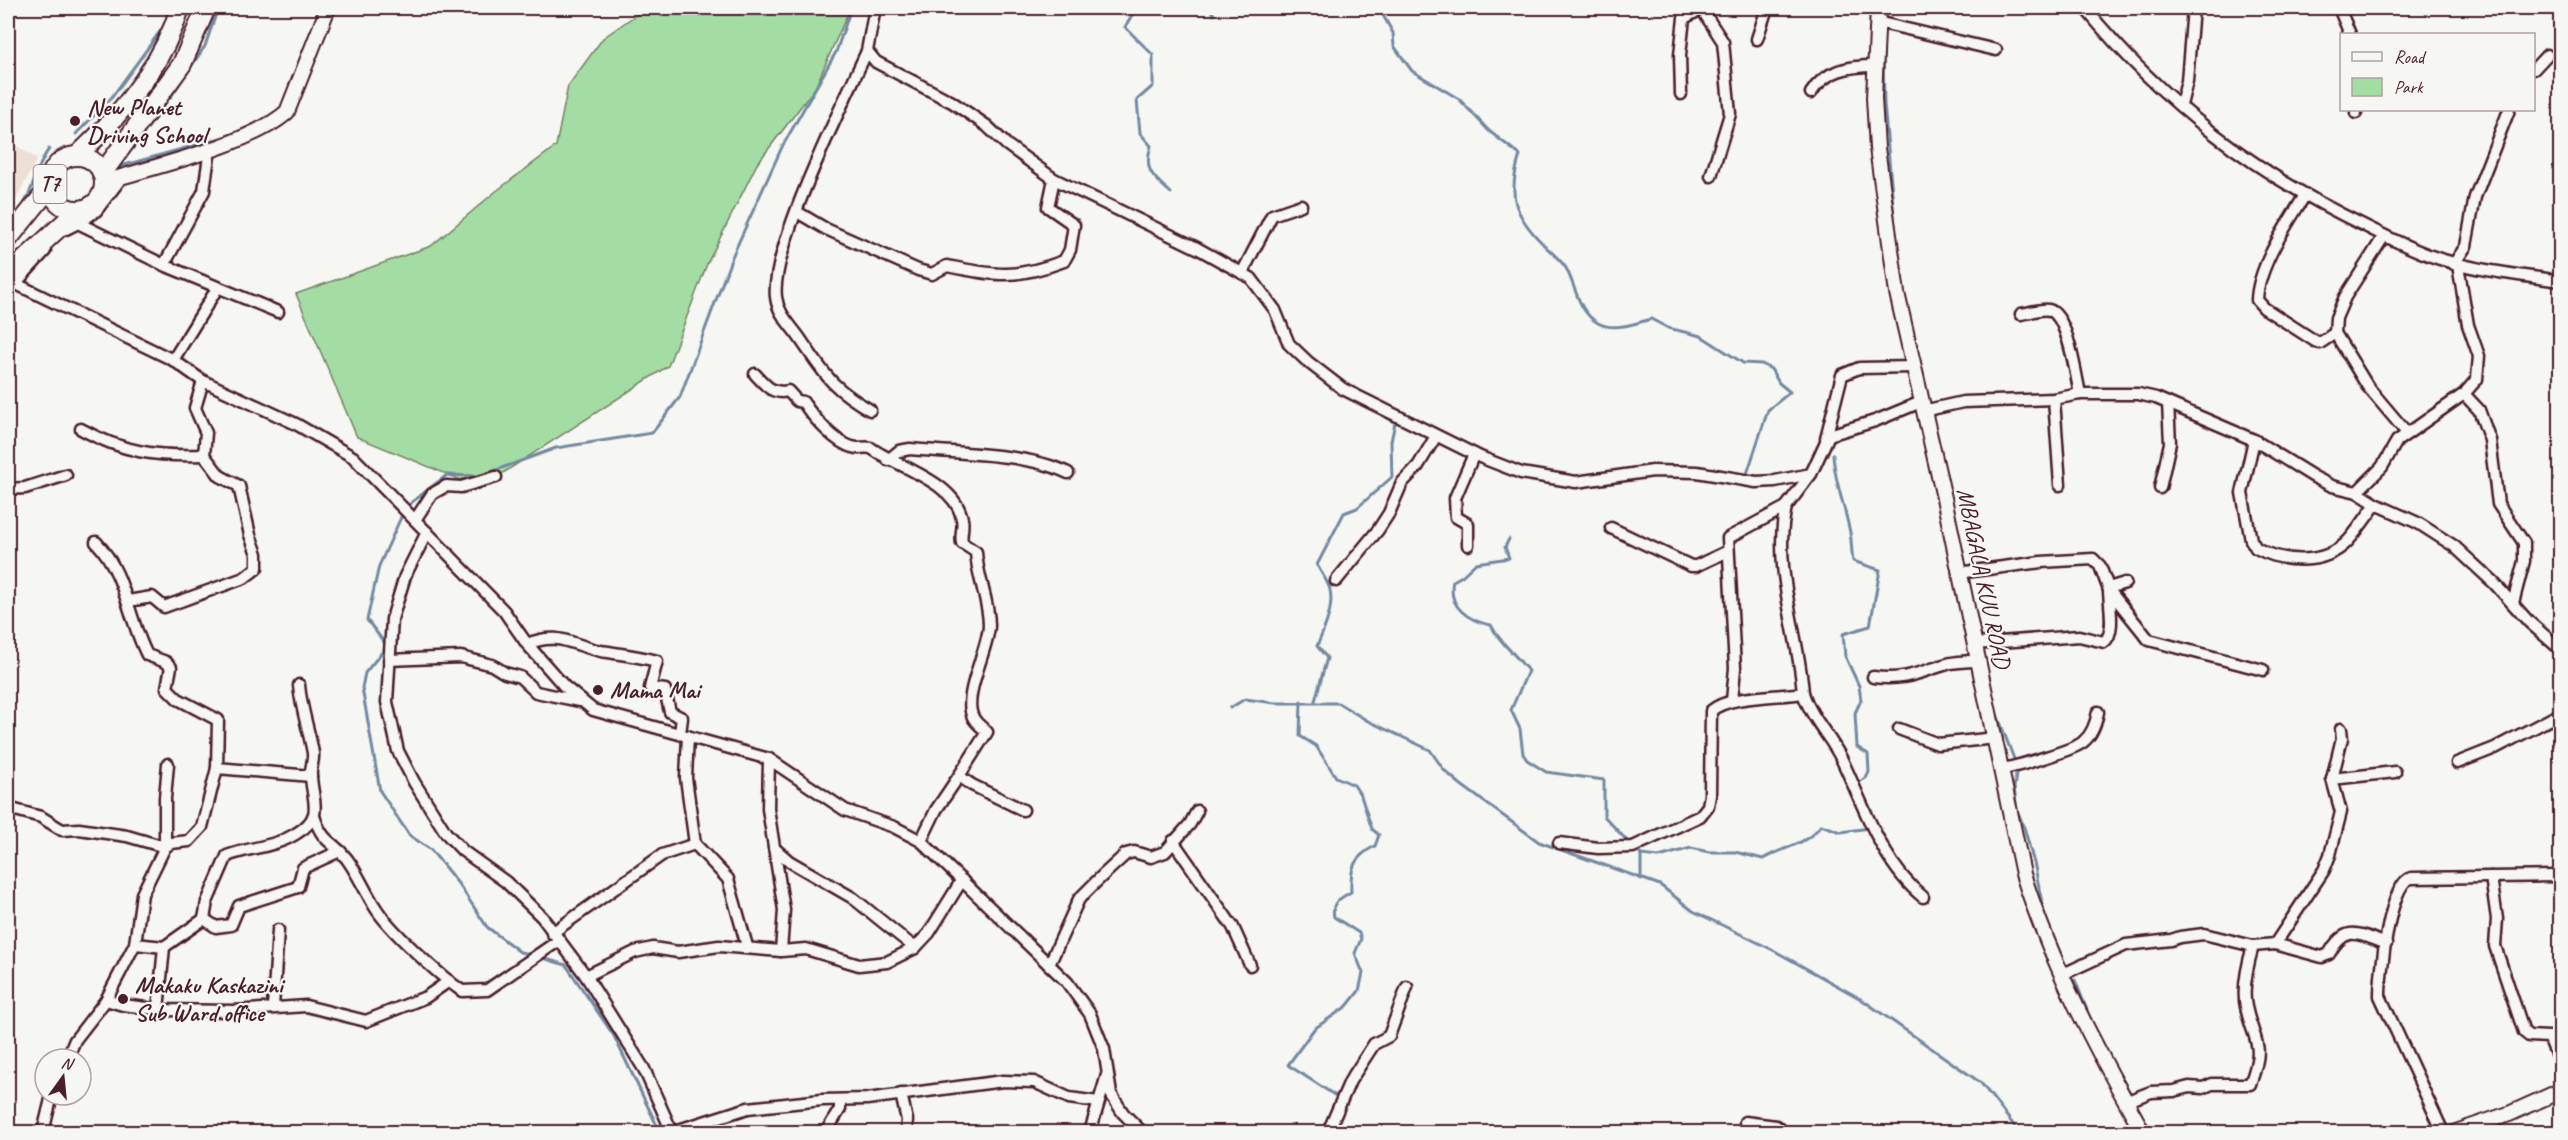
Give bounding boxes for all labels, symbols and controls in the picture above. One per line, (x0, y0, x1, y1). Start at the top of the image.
legend (2340, 33, 2535, 111)
text: Road (2394, 46, 2427, 68)
text: Park (2394, 76, 2424, 98)
place label: New Planet Driving School (87, 92, 211, 150)
marker: New Planet Driving School (68, 114, 82, 128)
road number: T7 (34, 165, 66, 203)
street label: MBAGALA KUU ROAD (1950, 485, 2018, 673)
place label: Mama Mai (610, 675, 703, 705)
marker: Mama Mai (591, 683, 605, 697)
place label: Makaku Kaskazini Sub Ward office (135, 970, 286, 1028)
marker: Makaku Kaskazini Sub Ward office (116, 992, 130, 1006)
north arrow (33, 1047, 93, 1107)
text: N (59, 1053, 77, 1075)

